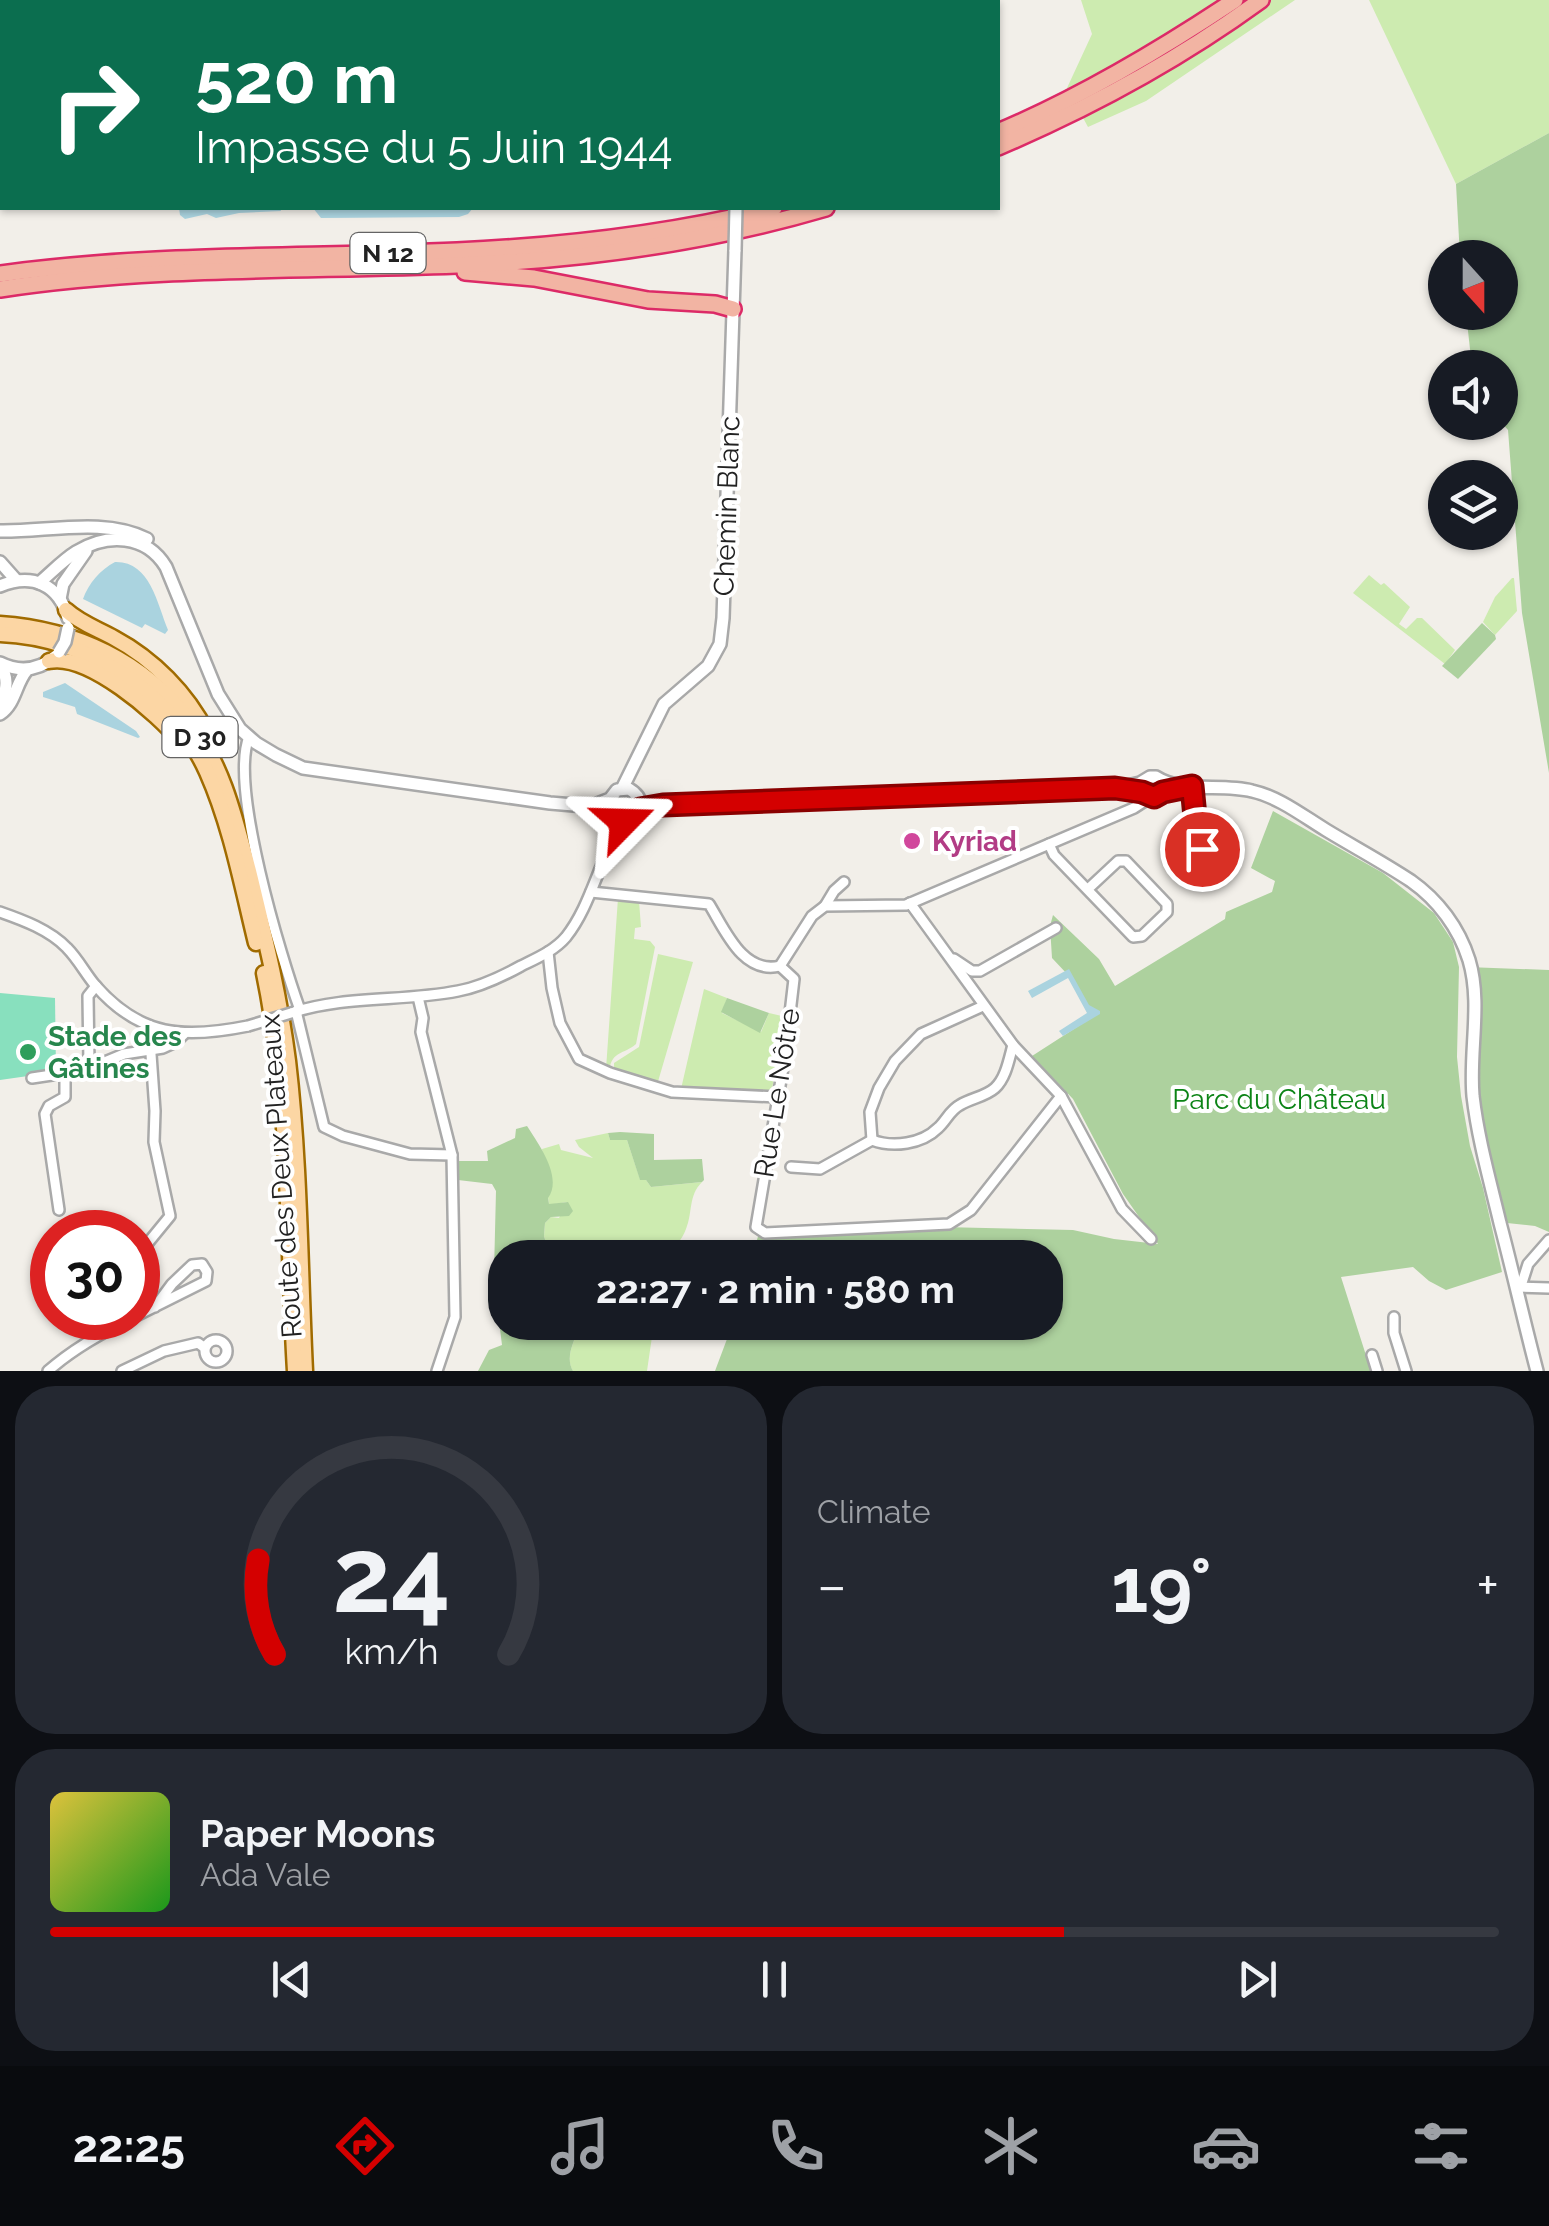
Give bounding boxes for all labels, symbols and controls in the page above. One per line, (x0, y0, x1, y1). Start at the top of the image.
text: 520 m (195, 37, 398, 119)
icon: right (30, 40, 160, 170)
text: Impasse du 5 Juin 1944 (195, 121, 673, 174)
road number: N 12 (350, 233, 426, 273)
north arrow (1428, 240, 1518, 330)
map controls (1428, 240, 1518, 550)
button: sound (1428, 350, 1518, 440)
street label: Chemin Blanc (707, 415, 747, 597)
button: layers (1428, 460, 1518, 550)
road number: D 30 (162, 717, 238, 757)
position arrow (572, 770, 676, 874)
pin (1160, 807, 1245, 892)
icon: arrive (1175, 822, 1230, 877)
place label: Kyriad (932, 825, 1017, 858)
marker: Kyriad (901, 830, 923, 852)
street label: Rue Le Nôtre (747, 1006, 807, 1180)
street label: Route des Deux Plateaux (253, 1013, 309, 1339)
place label: Stade des Gâtines (48, 1020, 182, 1085)
marker: Stade des Gâtines (17, 1041, 39, 1063)
park label: Parc du Château (1172, 1083, 1386, 1116)
speed limit sign: 30 (30, 1210, 160, 1340)
text: 22:27 · 2 min · 580 m (596, 1267, 955, 1312)
text: Climate (817, 1493, 931, 1530)
text: 24 (332, 1514, 450, 1636)
text: 19° (1111, 1541, 1212, 1630)
text: − (817, 1553, 847, 1618)
text: + (1476, 1553, 1499, 1618)
text: km/h (344, 1630, 438, 1672)
text: Paper Moons (200, 1811, 435, 1856)
text: Ada Vale (200, 1856, 331, 1893)
icon: previous (264, 1952, 319, 2007)
icon: pause (747, 1952, 802, 2007)
icon: next (1230, 1952, 1285, 2007)
icon: directions (330, 2111, 400, 2181)
icon: music (545, 2111, 615, 2181)
icon: phone (761, 2111, 831, 2181)
icon: climate (976, 2111, 1046, 2181)
icon: car (1191, 2111, 1261, 2181)
icon: filters (1406, 2111, 1476, 2181)
text: 22:25 (73, 2120, 185, 2173)

